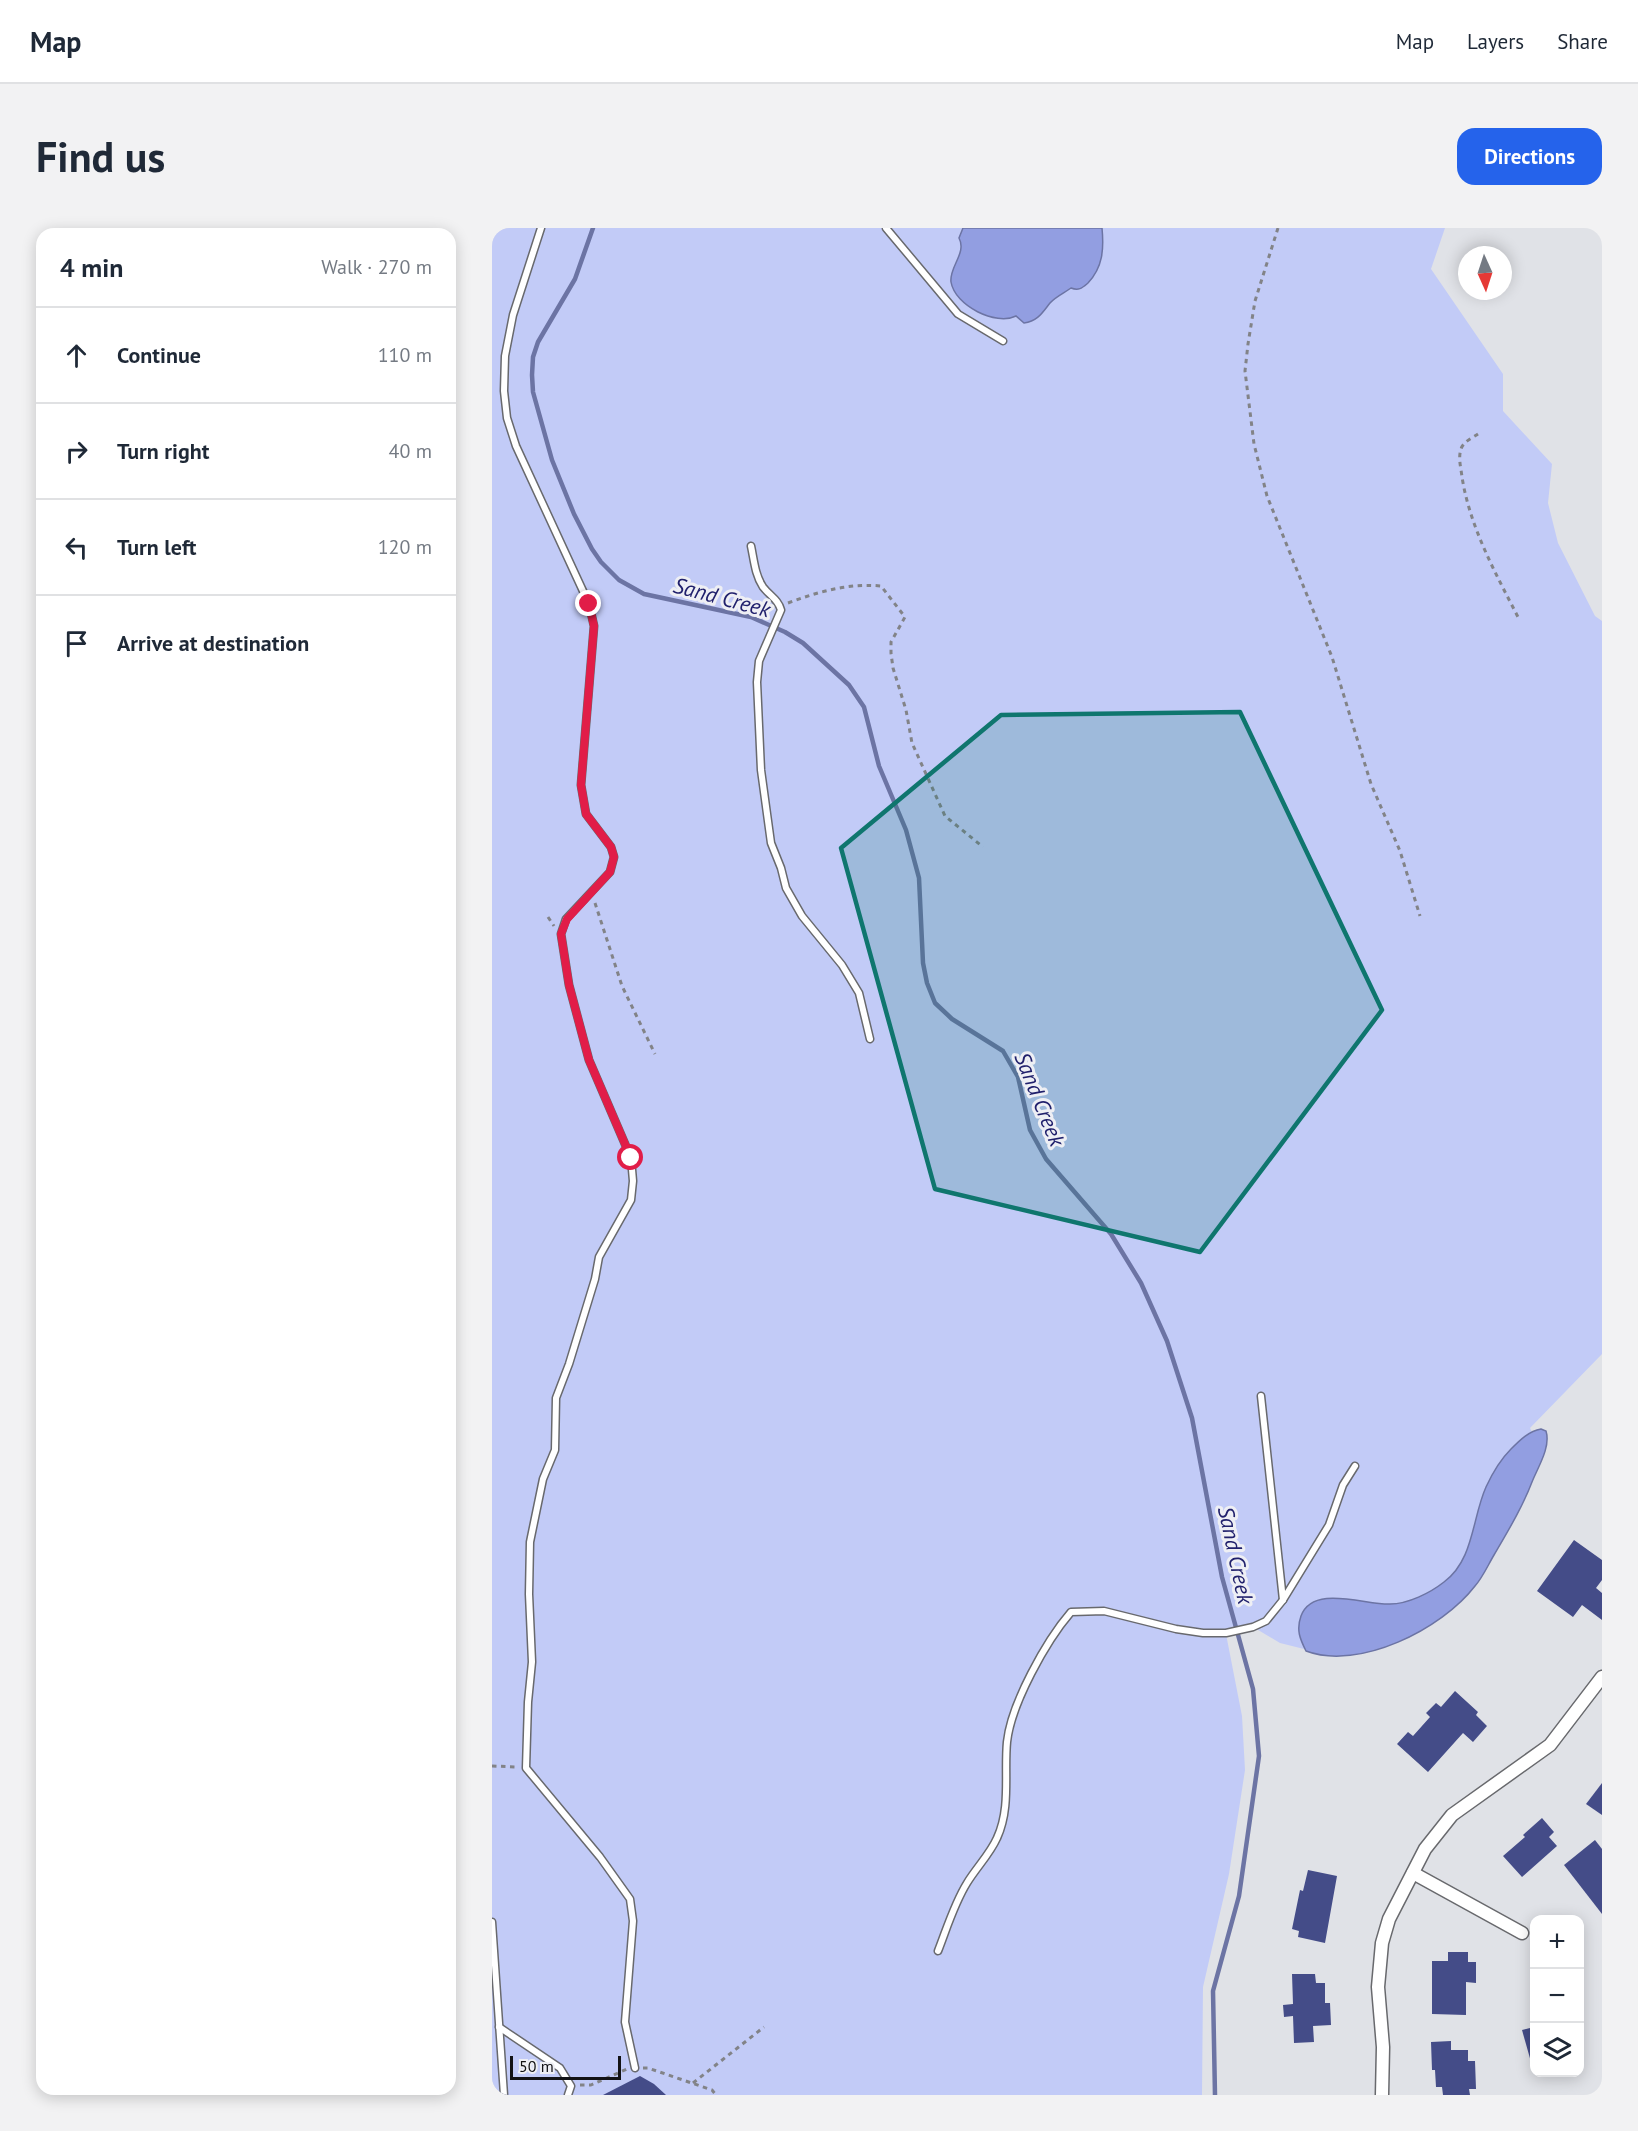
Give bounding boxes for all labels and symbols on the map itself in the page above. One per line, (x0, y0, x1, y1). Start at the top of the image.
north arrow (1458, 246, 1512, 300)
water label: Sand Creek (671, 571, 775, 624)
route end (575, 590, 601, 616)
water label: Sand Creek (1008, 1048, 1072, 1151)
route start (617, 1144, 643, 1170)
water label: Sand Creek (1212, 1504, 1260, 1607)
scale bar (510, 2053, 621, 2080)

